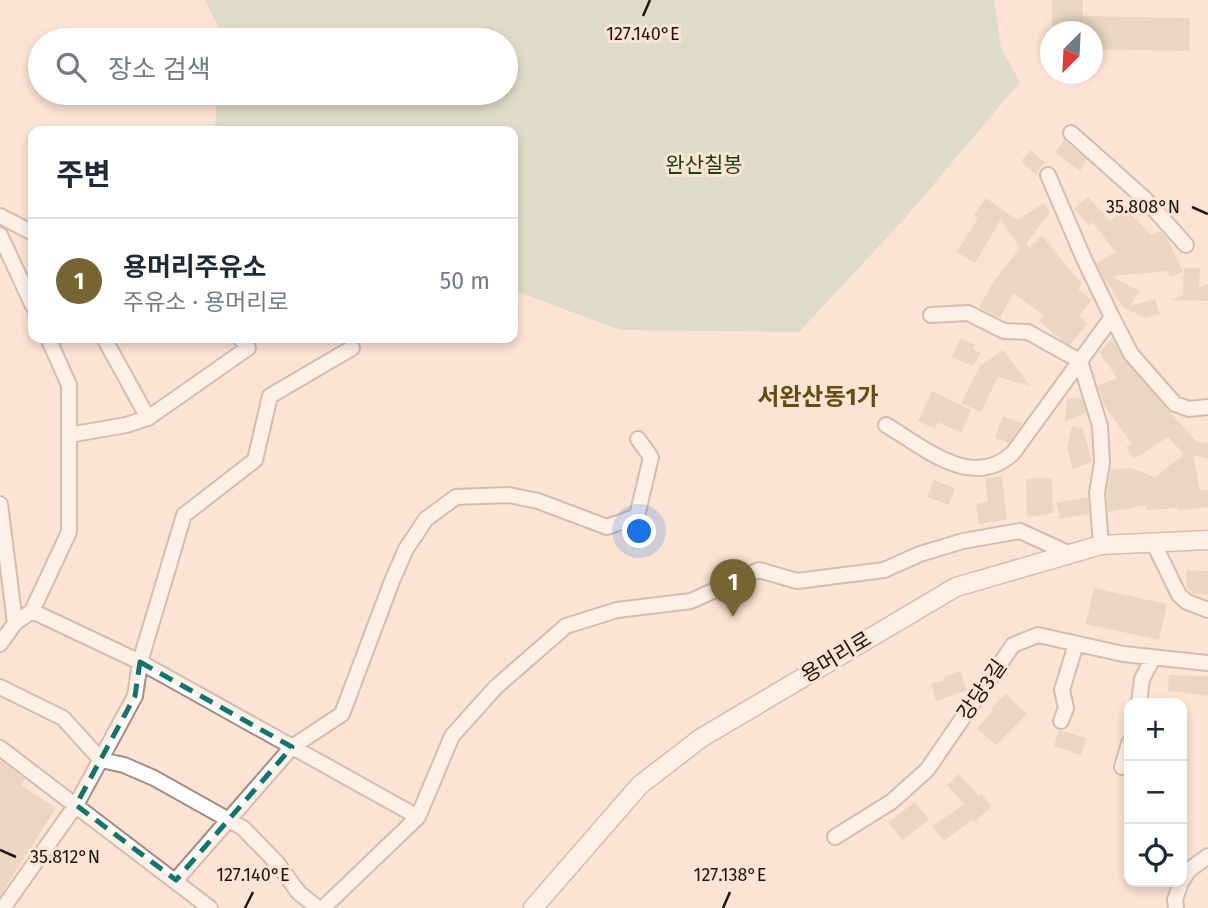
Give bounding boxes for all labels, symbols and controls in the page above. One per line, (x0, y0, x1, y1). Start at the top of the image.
north arrow (1040, 21, 1103, 84)
text: 127.140°E (606, 23, 680, 45)
search box (28, 28, 518, 105)
icon: search (52, 48, 90, 86)
text: 장소 검색 (108, 54, 211, 85)
park label: 완산칠봉 (665, 152, 743, 178)
text: 주변 (56, 157, 111, 193)
text: 35.808°N (1106, 196, 1180, 218)
text: 용머리주유소 (123, 252, 267, 283)
text: 1 (74, 267, 84, 295)
text: 50 m (440, 267, 490, 295)
text: 주유소 · 용머리로 (123, 288, 289, 316)
district label: 서완산동1가 (757, 383, 879, 411)
your location (622, 514, 656, 548)
pin: 1 (710, 559, 756, 617)
street label: 용머리로 (796, 626, 876, 688)
street label: 강당3길 (952, 655, 1012, 725)
map controls (1124, 698, 1187, 887)
button: + (1124, 698, 1187, 761)
button: − (1124, 761, 1187, 824)
button: locate (1124, 824, 1187, 887)
text: 35.812°N (30, 846, 100, 868)
text: 127.140°E (216, 864, 290, 886)
text: 127.138°E (694, 864, 766, 886)

